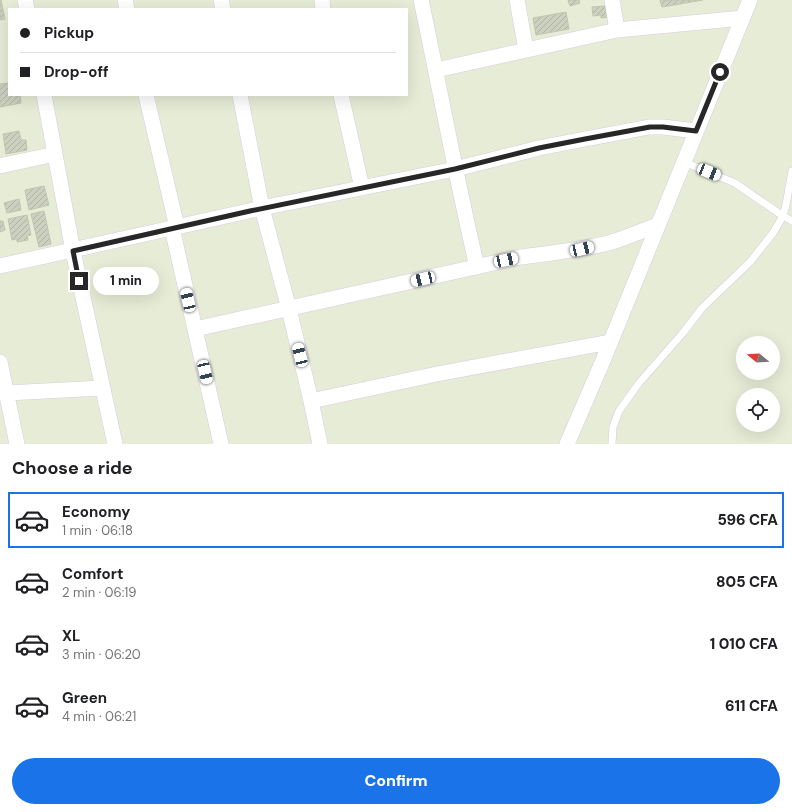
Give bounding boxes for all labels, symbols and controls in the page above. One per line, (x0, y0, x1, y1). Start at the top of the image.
text: Pickup (44, 23, 94, 43)
text: Drop-off (44, 62, 109, 82)
route start (711, 63, 729, 81)
car (696, 162, 722, 182)
car (569, 240, 595, 258)
car (493, 252, 519, 268)
callout: 1 min (93, 267, 159, 295)
car (410, 270, 436, 288)
route end (70, 272, 88, 290)
text: 1 min (110, 272, 142, 289)
car (179, 287, 197, 313)
north arrow (736, 336, 780, 380)
map controls (736, 336, 780, 432)
car (291, 342, 309, 368)
car (196, 359, 214, 385)
button: locate (736, 388, 780, 432)
text: Choose a ride (12, 456, 133, 480)
icon: car (14, 502, 50, 538)
text: Economy (62, 502, 130, 522)
text: 596 CFA (717, 510, 778, 530)
text: 1 min · 06:18 (62, 522, 133, 539)
icon: car (14, 564, 50, 600)
text: Comfort (62, 564, 123, 584)
text: 805 CFA (716, 572, 778, 592)
text: 2 min · 06:19 (62, 584, 137, 601)
icon: car (14, 626, 50, 662)
text: XL (62, 626, 80, 646)
text: 1 010 CFA (710, 634, 778, 654)
text: 3 min · 06:20 (62, 646, 141, 663)
icon: car (14, 688, 50, 724)
text: Green (62, 688, 107, 708)
text: 611 CFA (725, 696, 778, 716)
text: 4 min · 06:21 (62, 708, 136, 725)
button: Confirm (12, 758, 780, 804)

